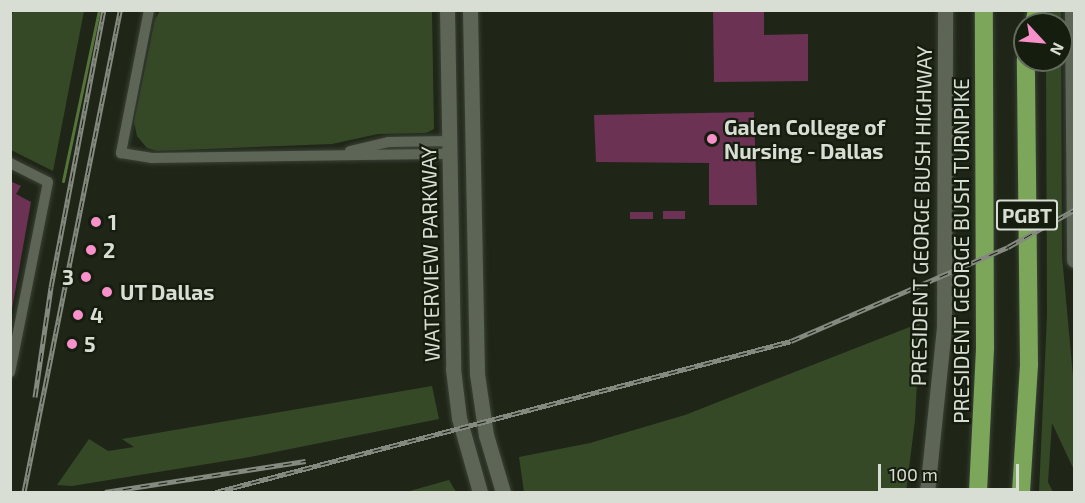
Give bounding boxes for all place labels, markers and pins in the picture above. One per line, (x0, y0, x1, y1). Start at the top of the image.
place label: Galen College of Nursing - Dallas (724, 114, 885, 164)
marker: Galen College of Nursing - Dallas (705, 132, 719, 146)
place label: 1 (108, 209, 117, 235)
marker: 1 (89, 215, 103, 229)
place label: 2 (103, 237, 115, 263)
marker: 2 (84, 243, 98, 257)
place label: 3 (62, 264, 74, 290)
marker: 3 (79, 270, 93, 284)
place label: UT Dallas (120, 279, 215, 305)
marker: UT Dallas (98, 283, 116, 301)
place label: 4 (90, 302, 103, 328)
marker: 4 (71, 308, 85, 322)
place label: 5 (84, 331, 96, 357)
marker: 5 (65, 337, 79, 351)

